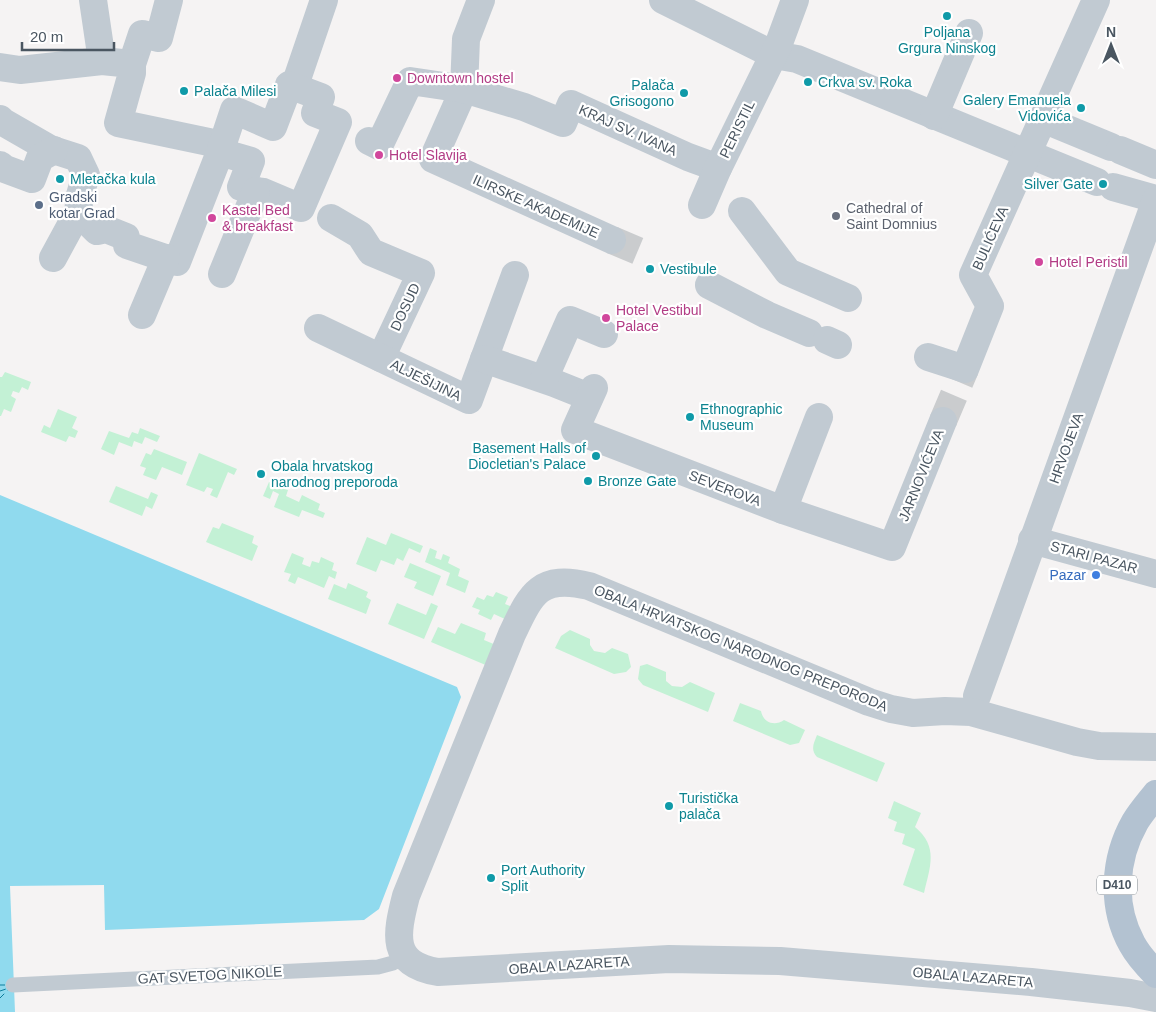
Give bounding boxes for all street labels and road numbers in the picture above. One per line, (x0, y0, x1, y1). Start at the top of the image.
street label: PERISTIL (716, 97, 758, 160)
street label: KRAJ SV. IVANA (576, 101, 680, 159)
street label: ILIRSKE AKADEMIJE (471, 171, 601, 241)
street label: BULIĆEVA (969, 203, 1011, 272)
street label: DOSUD (387, 281, 423, 333)
street label: ALJEŠIJINA (388, 356, 465, 404)
street label: HRVOJEVA (1046, 410, 1086, 486)
street label: JARNOVIĆEVA (895, 426, 947, 523)
street label: SEVEROVA (687, 467, 764, 509)
street label: STARI PAZAR (1049, 538, 1139, 576)
street label: OBALA HRVATSKOG NARODNOG PREPORODA (592, 582, 891, 715)
road number: D410 (1097, 876, 1137, 894)
street label: OBALA LAZARETA (508, 953, 631, 977)
street label: GAT SVETOG NIKOLE (137, 963, 283, 987)
street label: OBALA LAZARETA (912, 964, 1035, 990)

